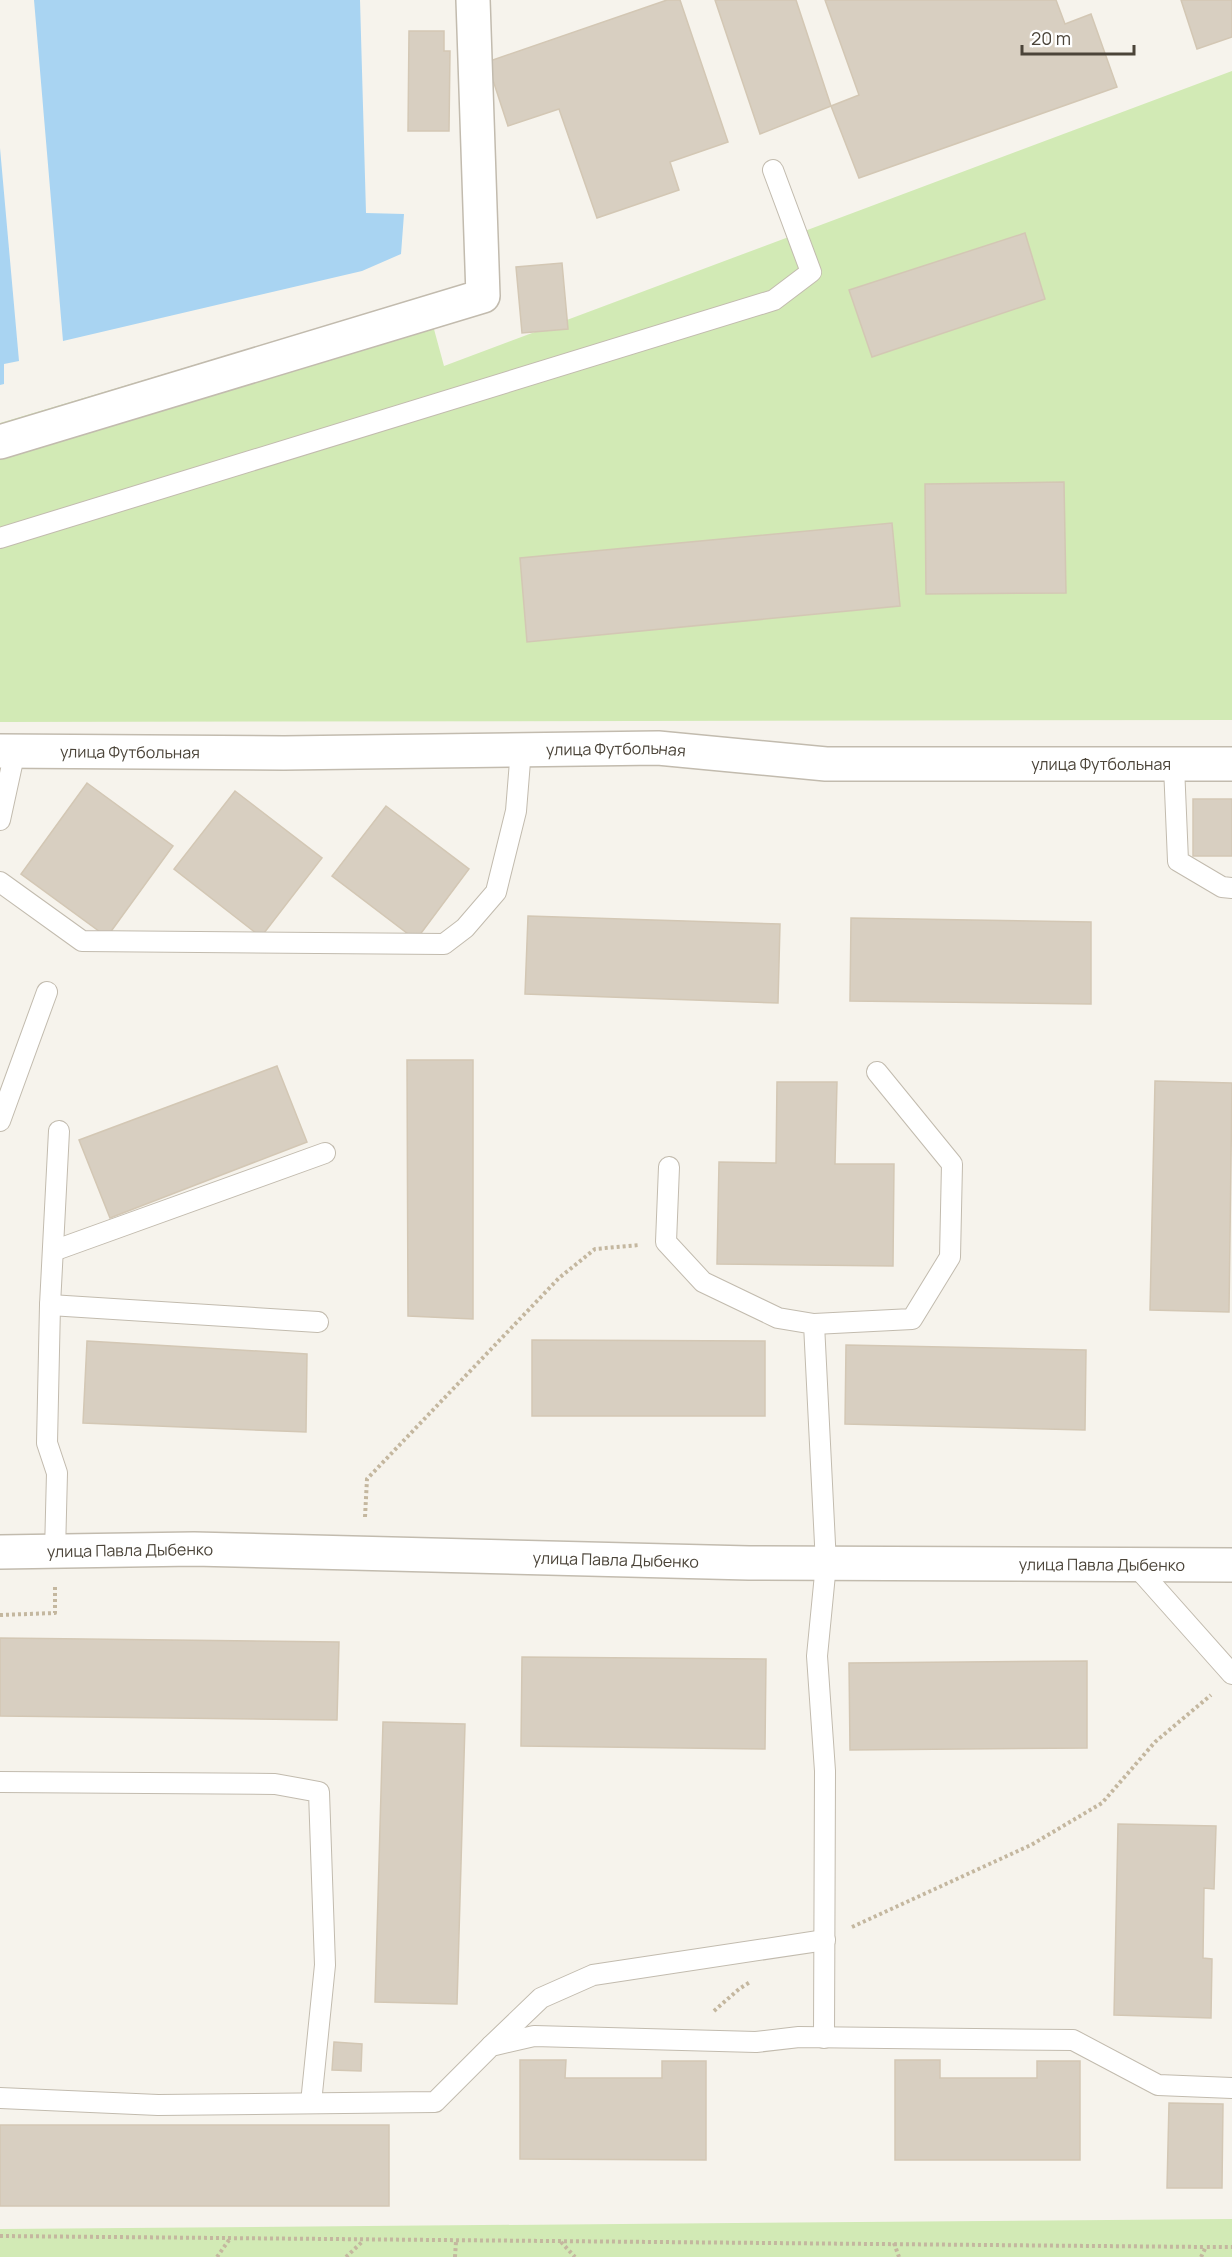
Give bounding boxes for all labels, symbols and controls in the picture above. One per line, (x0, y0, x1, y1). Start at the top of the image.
scale bar (1022, 18, 1134, 56)
text: 20 m (1031, 26, 1071, 50)
street label: улица Футбольная (546, 737, 687, 762)
street label: улица Футбольная (60, 740, 200, 763)
street label: улица Футбольная (1031, 753, 1171, 775)
street label: улица Павла Дыбенко (47, 1538, 213, 1562)
street label: улица Павла Дыбенко (532, 1547, 699, 1573)
street label: улица Павла Дыбенко (1019, 1553, 1185, 1576)

